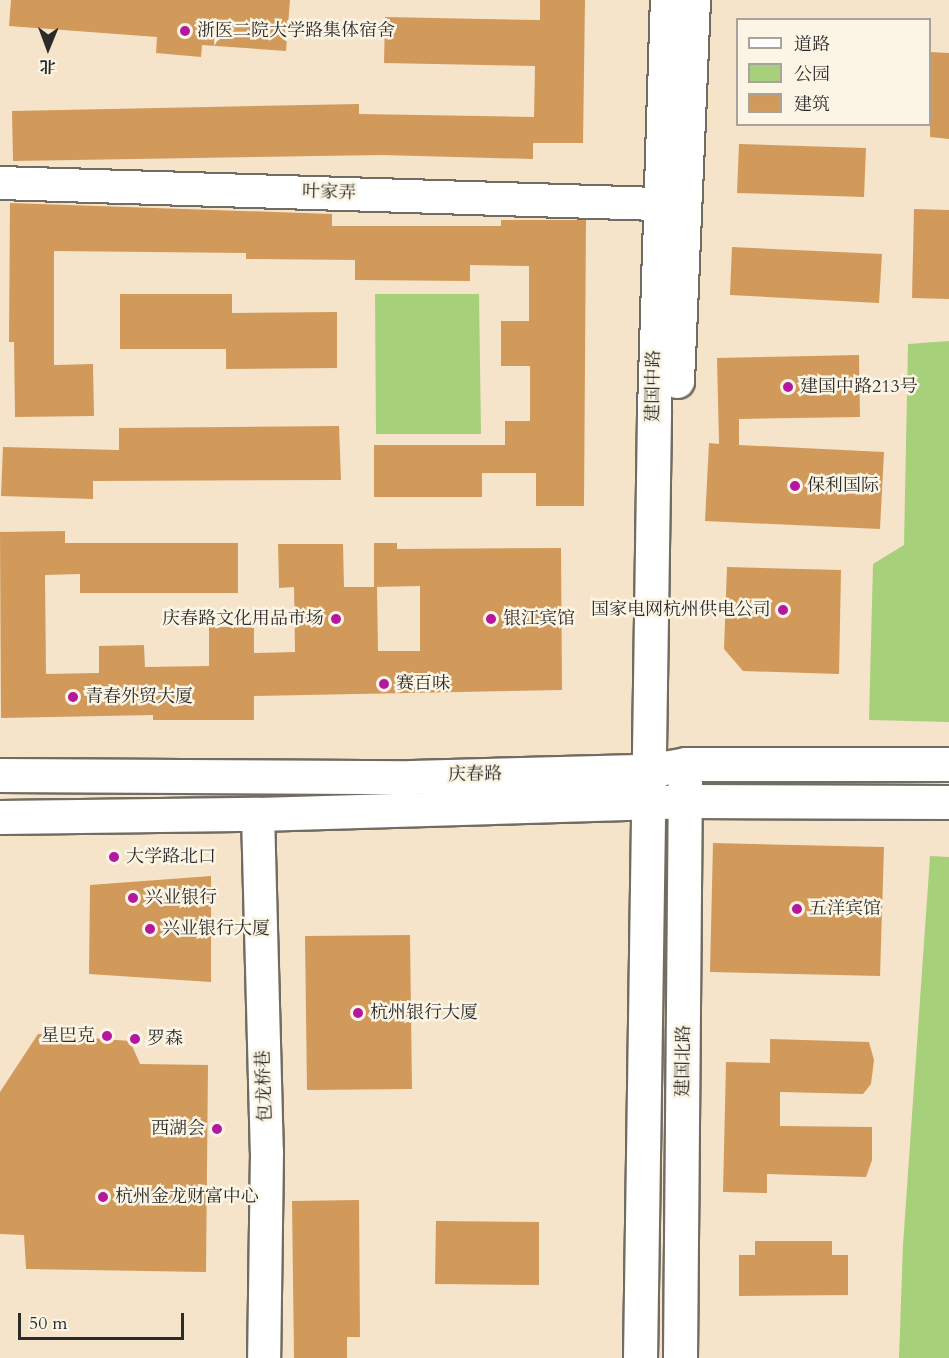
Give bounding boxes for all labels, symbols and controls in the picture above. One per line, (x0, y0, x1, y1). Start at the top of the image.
north arrow (18, 18, 78, 78)
legend (736, 18, 931, 126)
place label: 浙医二院大学路集体宿舍 (197, 20, 395, 42)
marker: 浙医二院大学路集体宿舍 (178, 24, 192, 38)
text: 道路 (794, 32, 830, 57)
text: 北 (39, 55, 56, 77)
text: 公园 (794, 62, 830, 87)
text: 建筑 (794, 92, 830, 117)
street label: 叶家弄 (302, 181, 356, 205)
street label: 建国中路 (643, 350, 665, 422)
place label: 建国中路213号 (800, 376, 918, 398)
marker: 建国中路213号 (781, 380, 795, 394)
place label: 保利国际 (807, 475, 879, 497)
marker: 保利国际 (788, 479, 802, 493)
place label: 国家电网杭州供电公司 (591, 599, 771, 621)
marker: 国家电网杭州供电公司 (776, 603, 790, 617)
place label: 庆春路文化用品市场 (162, 608, 324, 630)
place label: 银江宾馆 (503, 608, 575, 630)
marker: 庆春路文化用品市场 (329, 612, 343, 626)
marker: 银江宾馆 (484, 612, 498, 626)
place label: 赛百味 (396, 673, 450, 695)
marker: 赛百味 (377, 677, 391, 691)
place label: 青春外贸大厦 (85, 686, 193, 708)
marker: 青春外贸大厦 (66, 690, 80, 704)
street label: 庆春路 (448, 764, 502, 786)
place label: 大学路北口 (126, 846, 216, 868)
marker: 大学路北口 (107, 850, 121, 864)
place label: 兴业银行 (145, 887, 217, 909)
marker: 兴业银行 (126, 891, 140, 905)
place label: 五洋宾馆 (809, 898, 881, 920)
marker: 五洋宾馆 (790, 902, 804, 916)
place label: 兴业银行大厦 (162, 918, 270, 940)
marker: 兴业银行大厦 (143, 922, 157, 936)
place label: 杭州银行大厦 (370, 1002, 478, 1024)
marker: 杭州银行大厦 (351, 1006, 365, 1020)
place label: 星巴克 (41, 1025, 95, 1047)
street label: 建国北路 (673, 1025, 695, 1097)
place label: 罗森 (147, 1028, 183, 1050)
marker: 星巴克 (100, 1029, 114, 1043)
marker: 罗森 (128, 1032, 142, 1046)
street label: 包龙桥巷 (253, 1050, 277, 1122)
place label: 西湖会 (151, 1118, 205, 1140)
marker: 西湖会 (210, 1122, 224, 1136)
place label: 杭州金龙财富中心 (115, 1186, 259, 1208)
marker: 杭州金龙财富中心 (96, 1190, 110, 1204)
scale bar (21, 1301, 188, 1339)
text: 50 m (29, 1311, 68, 1336)

